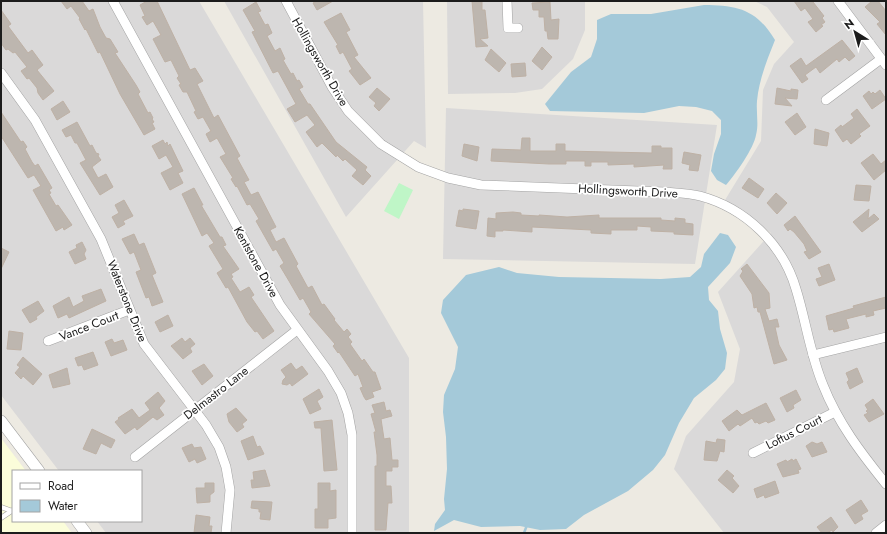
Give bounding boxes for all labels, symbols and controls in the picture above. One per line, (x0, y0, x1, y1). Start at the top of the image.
north arrow (835, 12, 875, 52)
street label: Hollingsworth Drive (287, 14, 353, 110)
text: N (841, 15, 857, 33)
street label: Hollingsworth Drive (578, 179, 678, 203)
street label: Kentstone Drive (229, 223, 283, 301)
street label: Waterstone Drive (102, 257, 152, 345)
street label: Vance Court (57, 306, 121, 346)
street label: Delmastro Lane (180, 362, 252, 424)
street label: Loftus Court (763, 410, 825, 454)
legend (12, 470, 142, 522)
text: Road (48, 477, 74, 495)
text: Water (48, 497, 79, 515)

